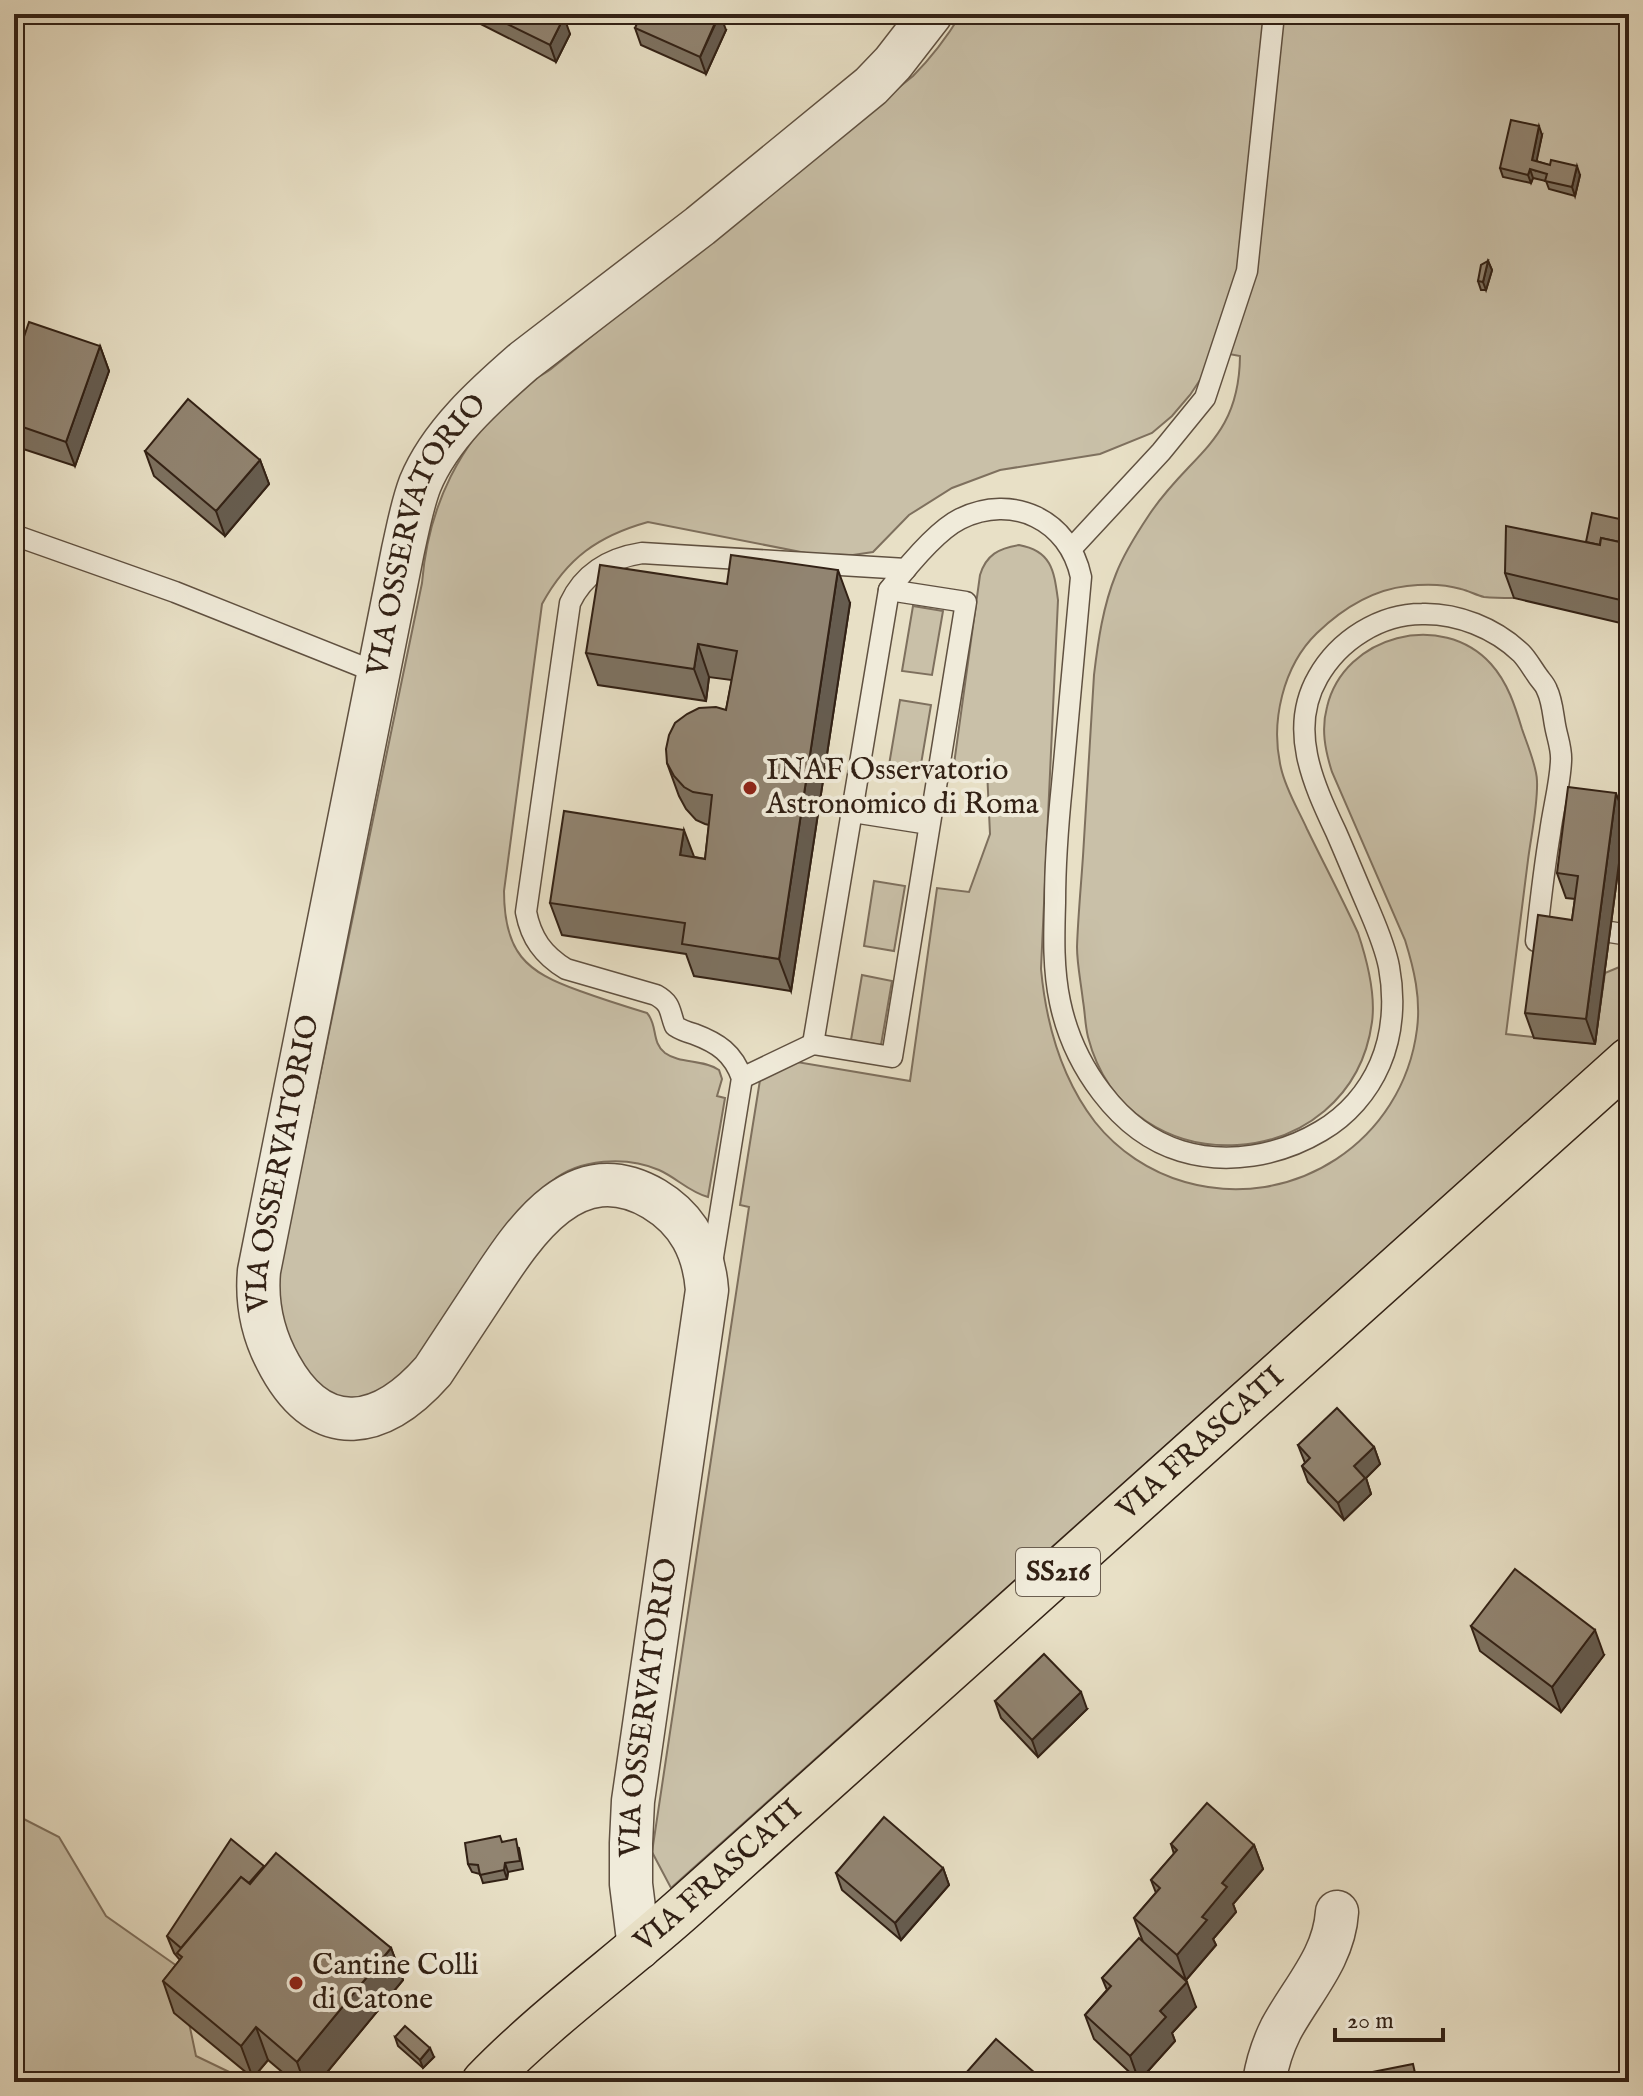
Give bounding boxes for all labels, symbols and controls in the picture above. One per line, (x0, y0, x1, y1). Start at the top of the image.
street label: VIA OSSERVATORIO (359, 386, 495, 680)
place label: INAF Osservatorio Astronomico di Roma (765, 752, 1039, 824)
marker: INAF Osservatorio Astronomico di Roma (741, 779, 759, 797)
street label: VIA OSSERVATORIO (239, 1012, 329, 1315)
street label: VIA FRASCATI (1109, 1359, 1293, 1530)
road number: SS216 (1016, 1548, 1100, 1596)
street label: VIA OSSERVATORIO (612, 1556, 687, 1858)
street label: VIA FRASCATI (626, 1792, 811, 1962)
place label: Cantine Colli di Catone (312, 1947, 479, 2019)
marker: Cantine Colli di Catone (287, 1974, 305, 1992)
scale bar (1335, 1992, 1443, 2042)
text: 20 m (1347, 2006, 1394, 2037)

